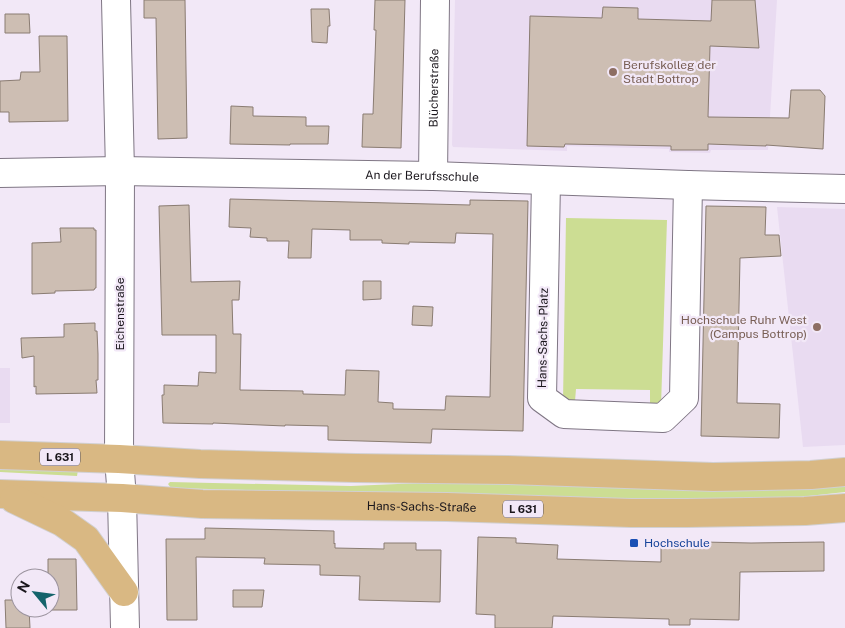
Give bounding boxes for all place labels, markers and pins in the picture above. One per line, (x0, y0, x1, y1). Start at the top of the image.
place label: Berufskolleg der Stadt Bottrop (623, 58, 716, 86)
marker: Berufskolleg der Stadt Bottrop (607, 66, 619, 78)
place label: Hochschule Ruhr West (Campus Bottrop) (681, 313, 807, 341)
marker: Hochschule Ruhr West (Campus Bottrop) (811, 321, 823, 333)
place label: Hochschule (644, 536, 710, 550)
marker: Hochschule (628, 537, 640, 549)

